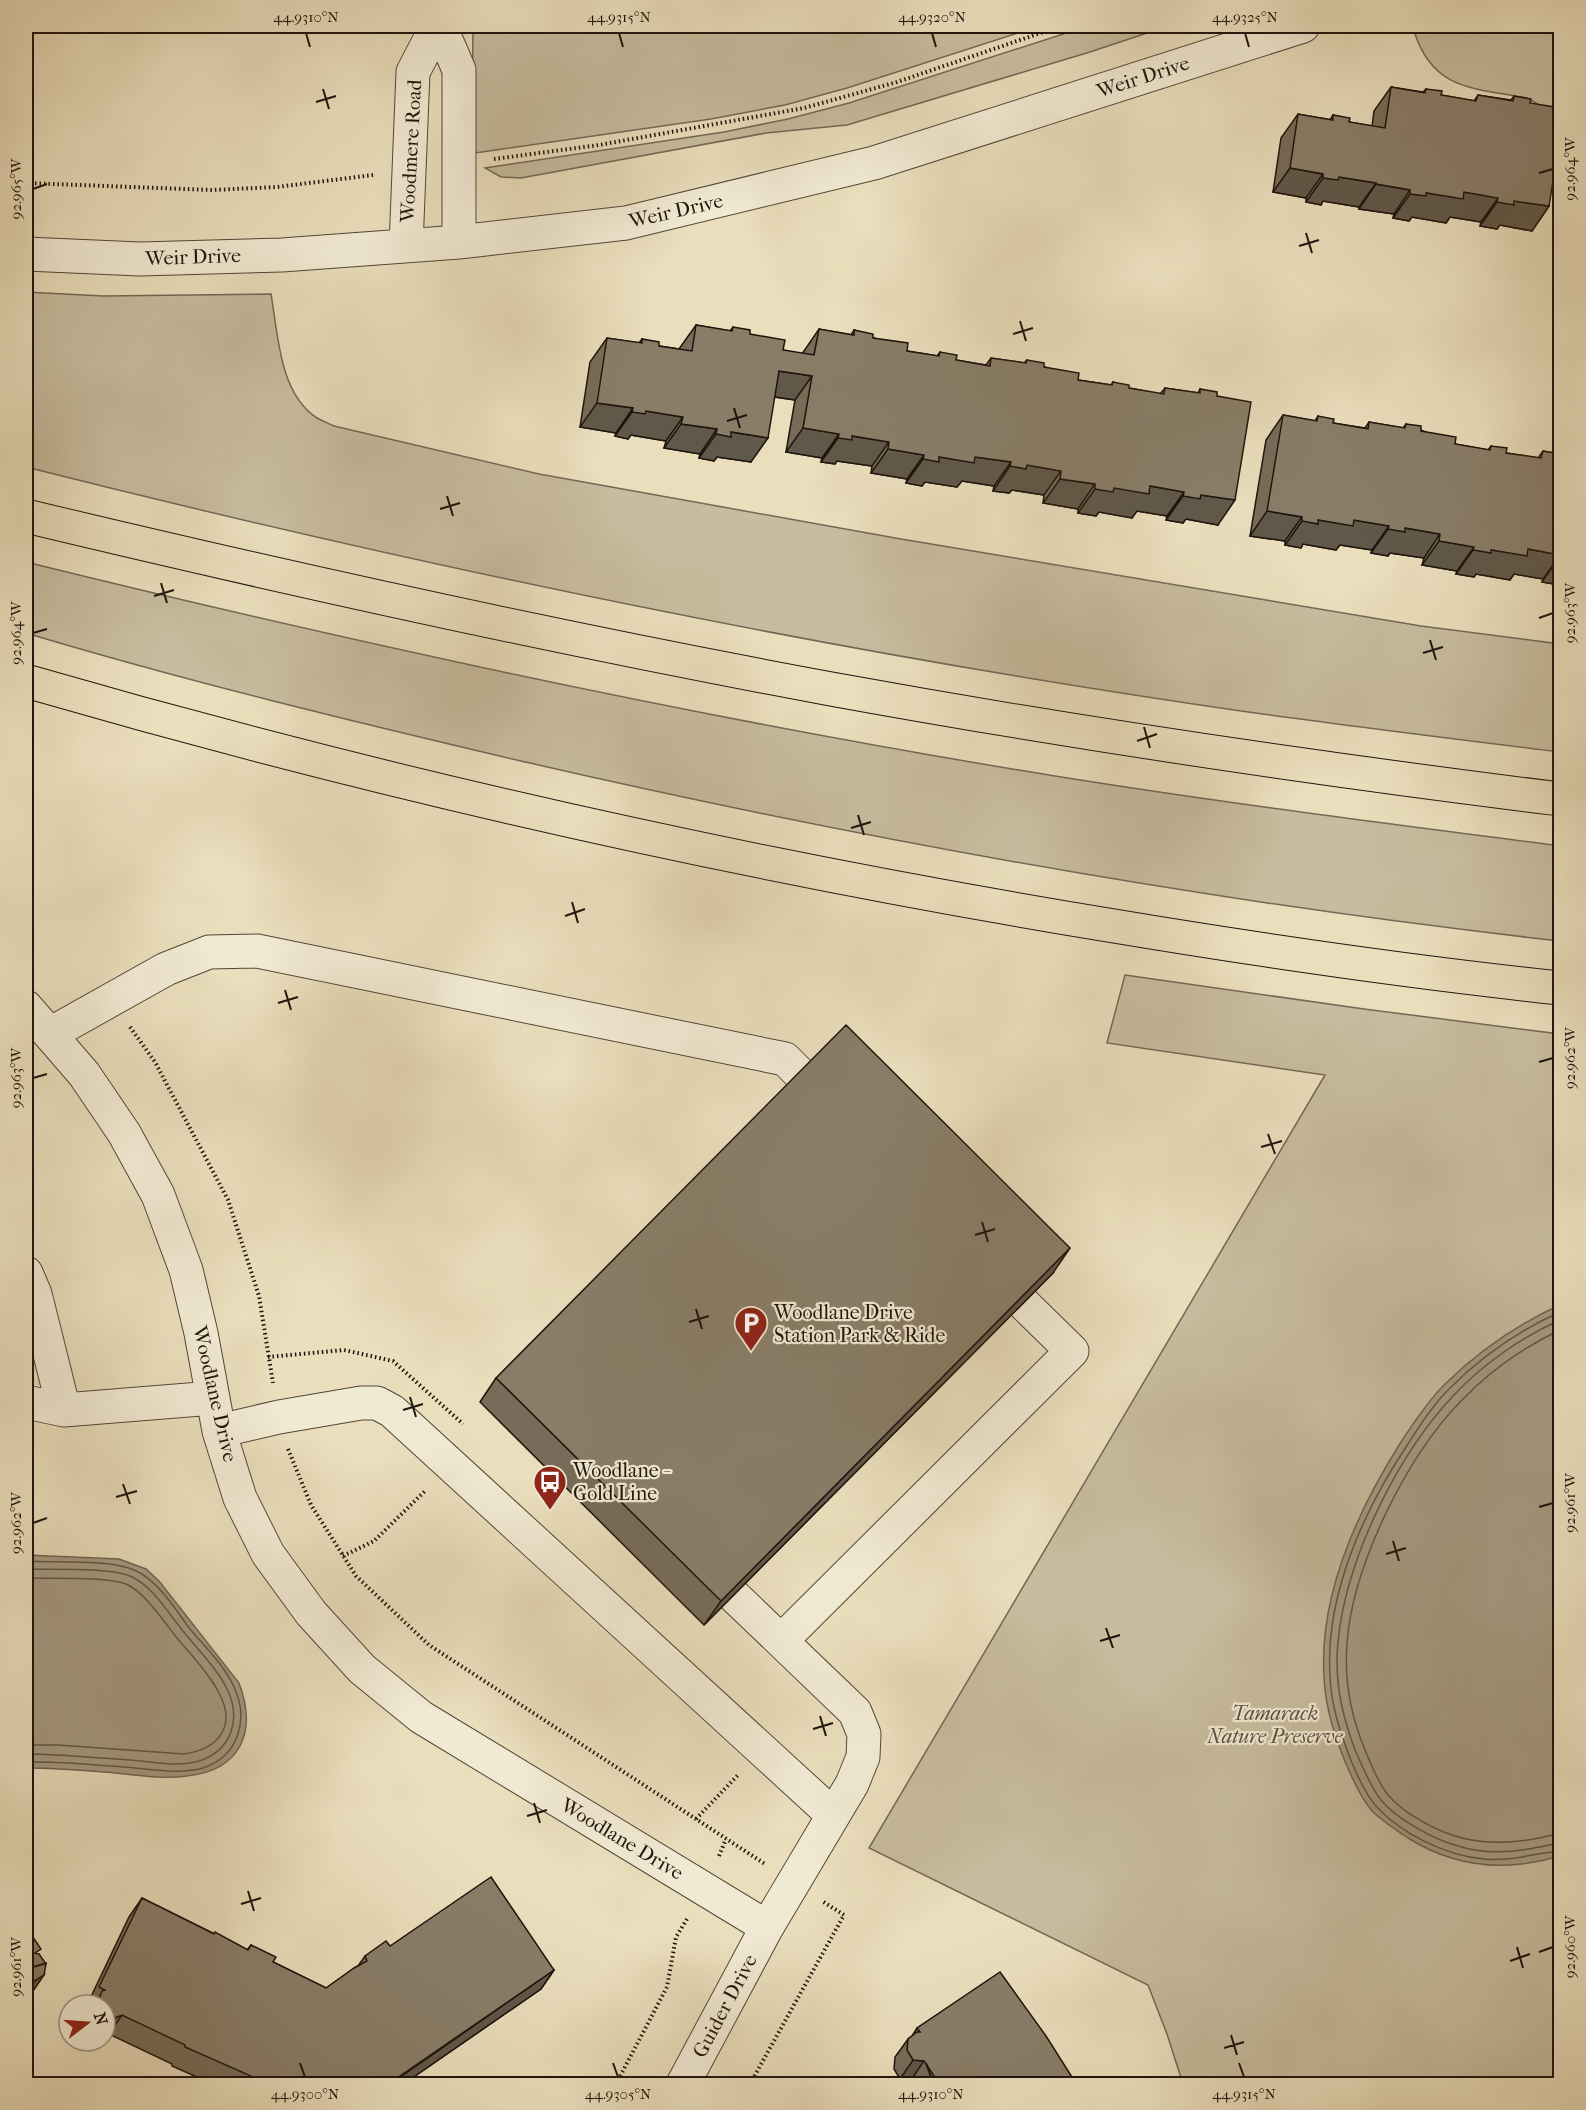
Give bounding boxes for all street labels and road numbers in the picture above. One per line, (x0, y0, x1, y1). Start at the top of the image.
street label: Weir Drive (1093, 51, 1192, 103)
street label: Woodmere Road (396, 78, 426, 224)
street label: Weir Drive (626, 189, 725, 233)
street label: Weir Drive (144, 244, 241, 270)
street label: Woodlane Drive (188, 1323, 242, 1464)
street label: Woodlane Drive (556, 1793, 688, 1885)
street label: Guider Drive (688, 1950, 762, 2062)

